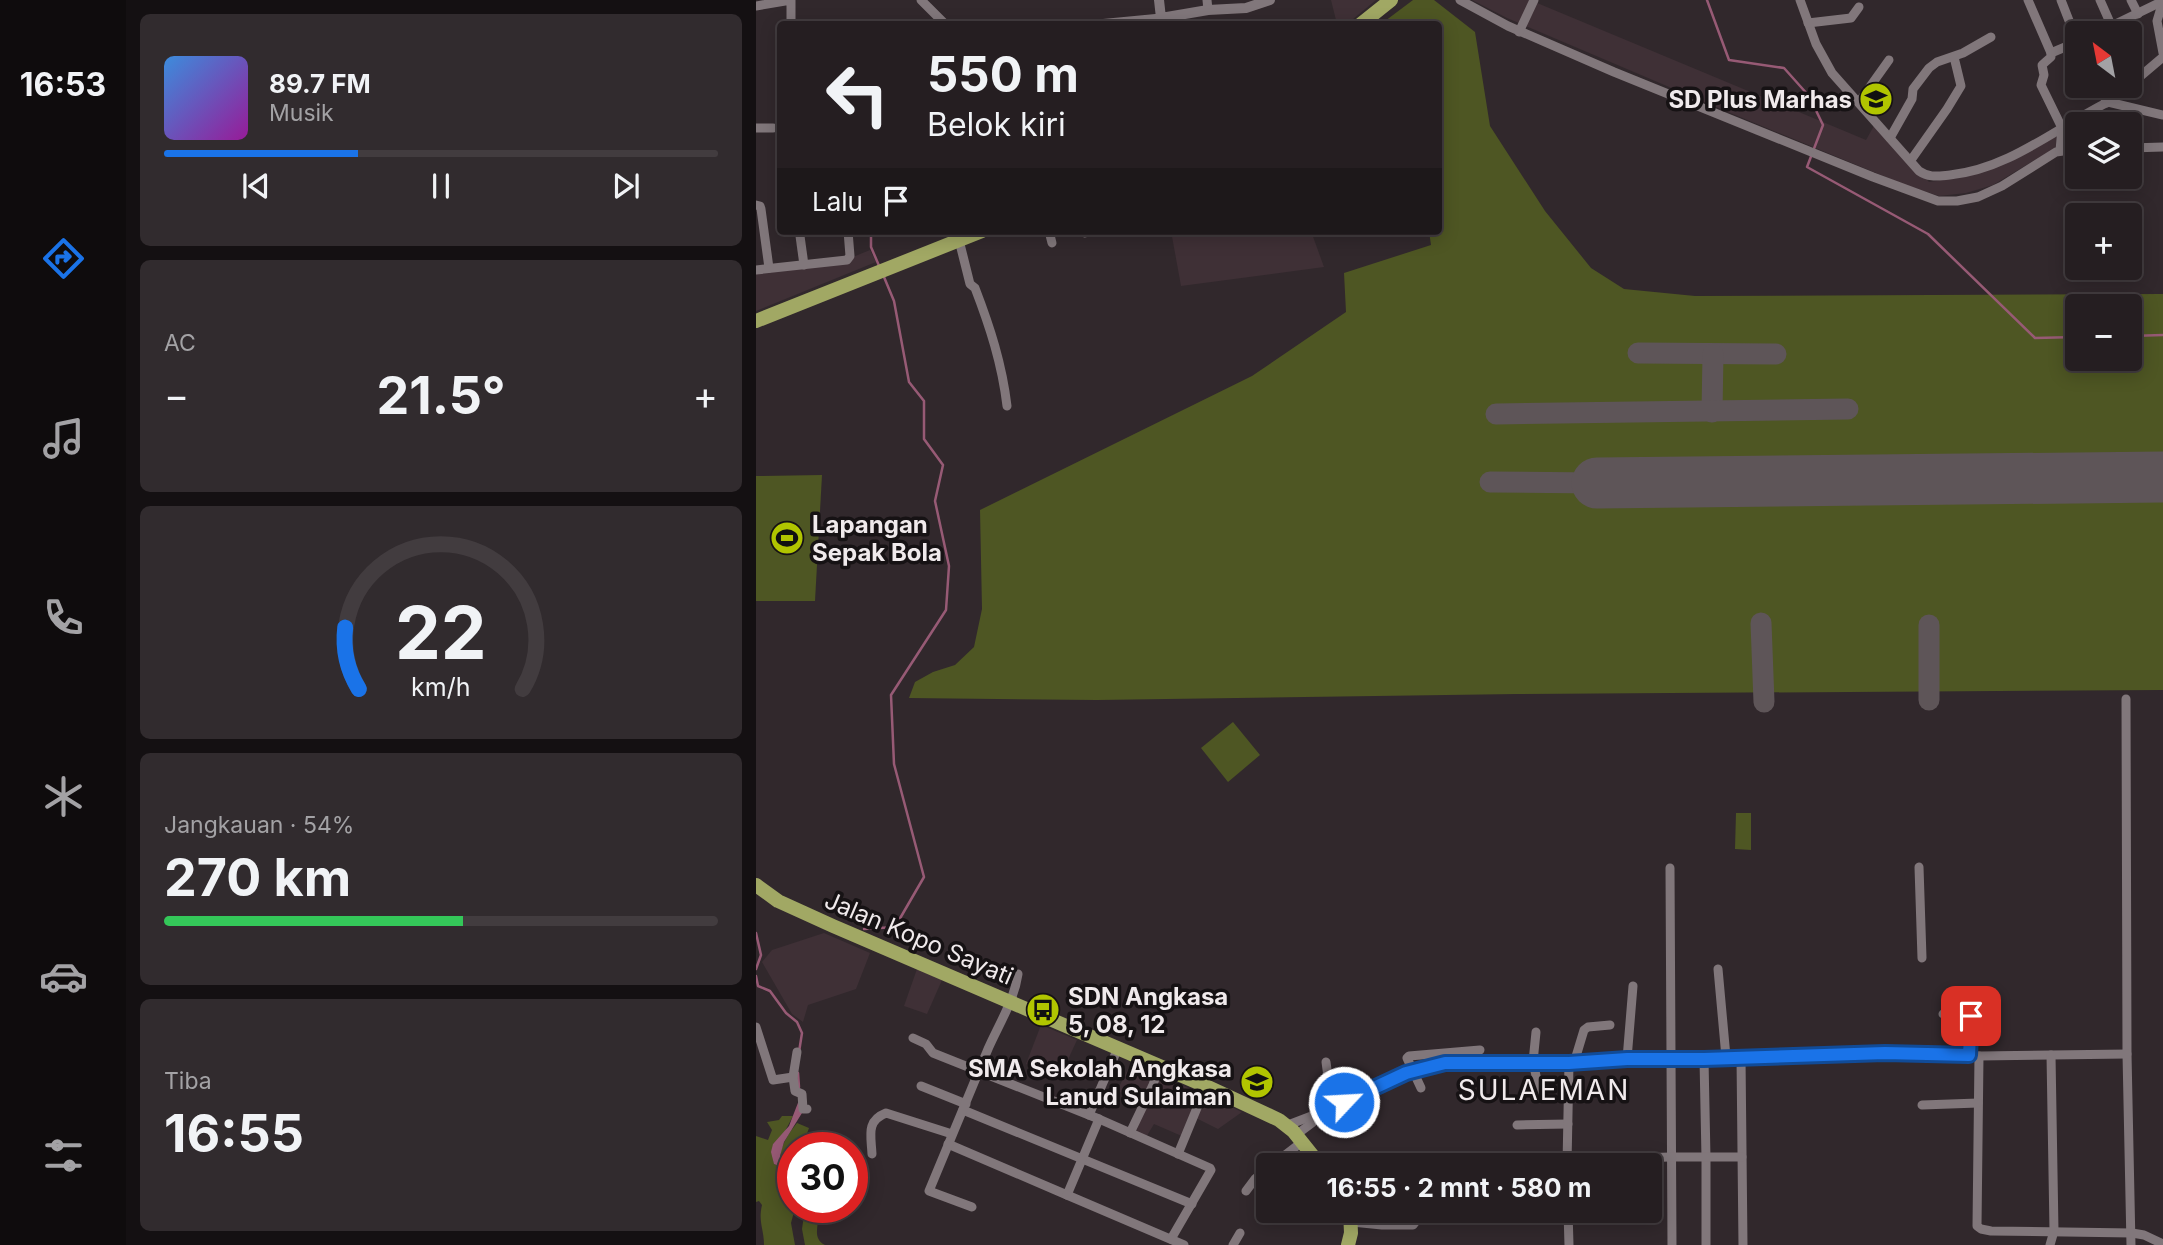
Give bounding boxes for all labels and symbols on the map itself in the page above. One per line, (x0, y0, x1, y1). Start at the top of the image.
north arrow (2065, 21, 2142, 98)
school or university icon: SD Plus Marhas (1857, 80, 1895, 118)
place label: SD Plus Marhas (1668, 85, 1852, 114)
place label: Lapangan Sepak Bola (812, 510, 942, 567)
sports icon: Lapangan Sepak Bola (768, 519, 806, 557)
street label: Jalan Kopo Sayati (820, 885, 1018, 991)
place label: SDN Angkasa 5, 08, 12 (1068, 982, 1228, 1039)
pin (1941, 986, 2001, 1046)
bus stop icon: SDN Angkasa 5, 08, 12 (1024, 991, 1062, 1029)
place label: SMA Sekolah Angkasa Lanud Sulaiman (968, 1054, 1232, 1111)
school or university icon: SMA Sekolah Angkasa Lanud Sulaiman (1238, 1063, 1276, 1101)
position arrow (1307, 1065, 1381, 1139)
district label: SULAEMAN (1458, 1073, 1630, 1107)
speed limit sign: 30 (777, 1132, 868, 1223)

